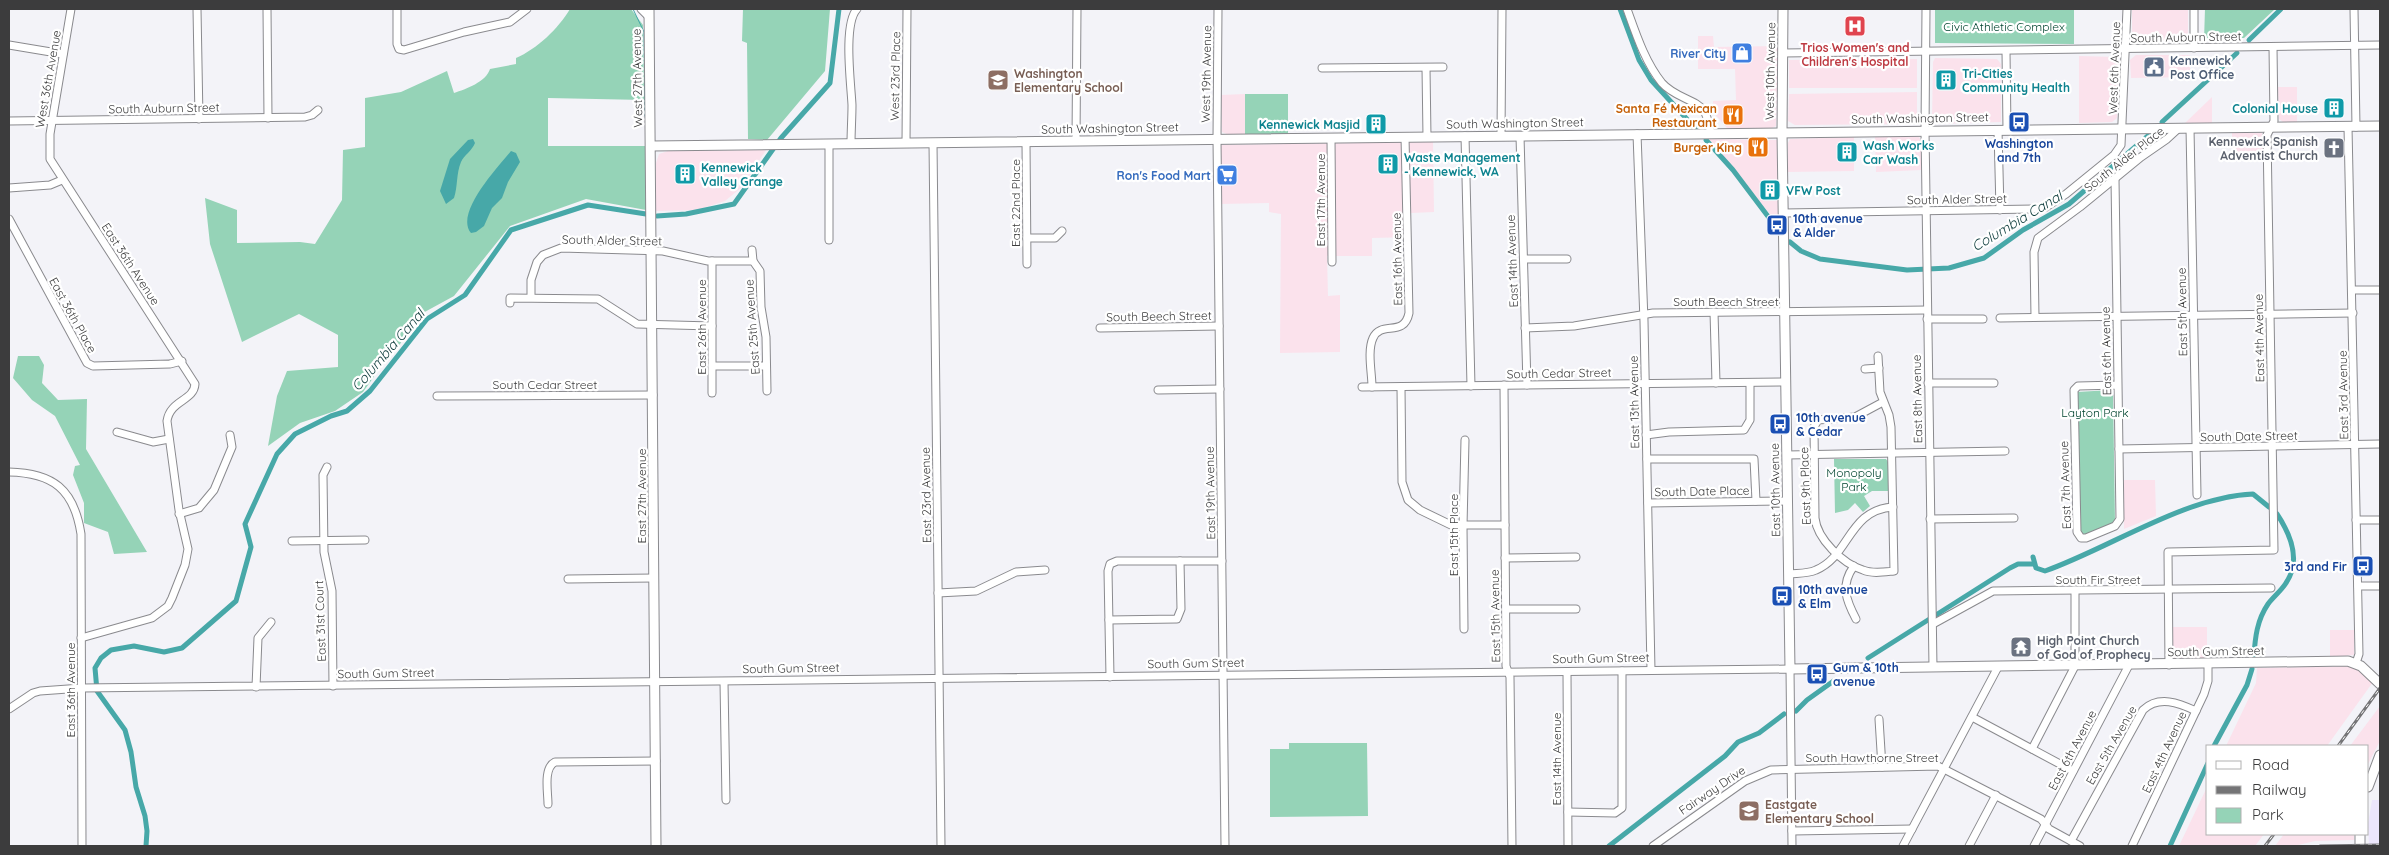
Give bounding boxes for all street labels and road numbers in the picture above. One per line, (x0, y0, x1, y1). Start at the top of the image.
street label: West 6th Avenue (2105, 21, 2123, 115)
street label: West 10th Avenue (1762, 22, 1778, 120)
street label: West 19th Avenue (1198, 25, 1214, 123)
street label: West 27th Avenue (629, 28, 645, 128)
street label: West 36th Avenue (32, 29, 64, 129)
street label: South Auburn Street (2130, 29, 2242, 45)
street label: West 23rd Place (887, 31, 903, 121)
street label: South Auburn Street (108, 100, 220, 116)
street label: South Washington Street (1851, 109, 1989, 127)
street label: South Washington Street (1446, 114, 1584, 132)
street label: South Washington Street (1041, 119, 1179, 137)
street label: South Alder Place (2081, 123, 2167, 195)
street label: East 17th Avenue (1313, 153, 1328, 246)
street label: East 22nd Place (1008, 159, 1023, 247)
street label: South Alder Street (1907, 191, 2007, 207)
street label: East 16th Avenue (1389, 212, 1405, 306)
street label: East 14th Avenue (1503, 214, 1521, 308)
street label: East 36th Avenue (99, 220, 163, 308)
street label: South Alder Street (562, 232, 662, 248)
street label: East 5th Avenue (2174, 267, 2190, 357)
street label: East 36th Place (46, 275, 100, 356)
street label: East 26th Avenue (694, 279, 709, 375)
street label: East 25th Avenue (741, 279, 763, 375)
street label: East 4th Avenue (2251, 293, 2267, 382)
street label: South Beech Street (1673, 294, 1779, 309)
street label: East 6th Avenue (2098, 306, 2114, 395)
street label: South Beech Street (1106, 308, 1212, 324)
street label: East 3rd Avenue (2335, 350, 2351, 440)
street label: East 8th Avenue (1909, 354, 1925, 443)
street label: East 13th Avenue (1626, 355, 1642, 449)
street label: South Cedar Street (1506, 365, 1612, 381)
street label: South Cedar Street (493, 377, 597, 392)
street label: South Date Street (2200, 428, 2298, 444)
street label: East 7th Avenue (2056, 440, 2074, 529)
street label: East 10th Avenue (1767, 443, 1783, 537)
street label: East 19th Avenue (1202, 446, 1218, 540)
street label: East 23rd Avenue (918, 447, 934, 543)
street label: East 9th Place (1796, 447, 1814, 525)
street label: East 27th Avenue (634, 448, 649, 543)
street label: South Date Place (1654, 483, 1750, 499)
street label: East 15th Place (1446, 494, 1461, 576)
street label: East 15th Avenue (1487, 569, 1503, 663)
street label: South Fir Street (2055, 572, 2141, 587)
street label: East 31st Court (311, 580, 329, 662)
street label: East 36th Avenue (63, 642, 78, 738)
street label: South Gum Street (2167, 643, 2265, 659)
street label: South Gum Street (1552, 650, 1650, 666)
street label: South Gum Street (1147, 655, 1245, 671)
street label: South Gum Street (742, 660, 840, 676)
street label: South Gum Street (337, 665, 435, 681)
street label: East 5th Avenue (2082, 703, 2140, 787)
street label: East 6th Avenue (2045, 707, 2100, 793)
street label: East 4th Avenue (2138, 708, 2190, 795)
street label: East 14th Avenue (1549, 712, 1564, 805)
street label: South Hawthorne Street (1806, 750, 1939, 765)
street label: Fairway Drive (1676, 762, 1748, 818)

